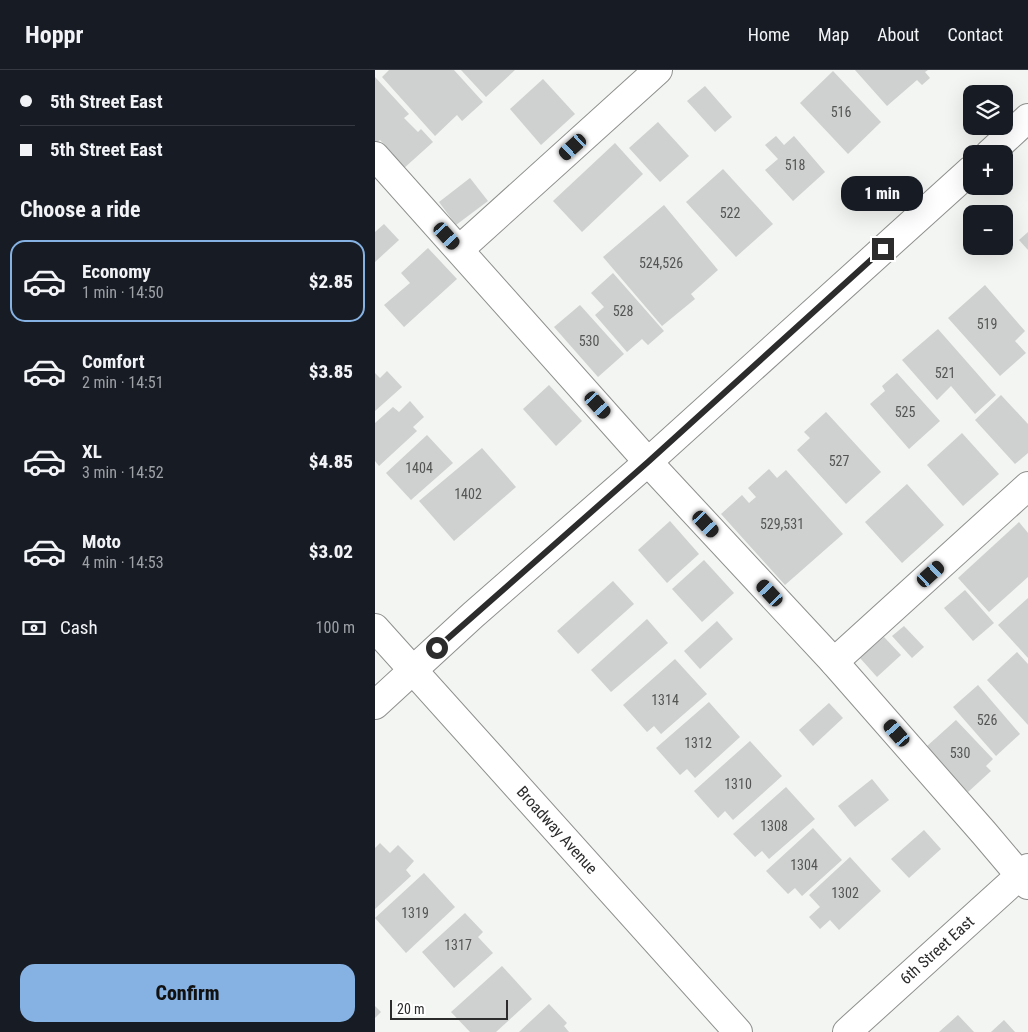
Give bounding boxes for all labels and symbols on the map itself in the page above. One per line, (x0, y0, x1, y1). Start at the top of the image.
house number: 516 (831, 104, 851, 120)
car (556, 131, 589, 163)
house number: 518 (785, 157, 805, 173)
callout: 1 min (842, 176, 924, 212)
house number: 522 (720, 205, 740, 221)
car (431, 220, 462, 252)
route end (872, 238, 894, 260)
house number: 524,526 (639, 255, 683, 271)
house number: 528 (613, 303, 633, 319)
house number: 519 (977, 316, 997, 332)
house number: 530 (579, 333, 599, 349)
house number: 521 (935, 365, 955, 381)
car (582, 389, 613, 421)
house number: 525 (895, 404, 915, 420)
house number: 527 (829, 453, 849, 469)
house number: 1404 (405, 460, 433, 476)
house number: 1402 (454, 486, 482, 502)
car (690, 508, 721, 540)
house number: 529,531 (760, 516, 804, 532)
car (914, 558, 947, 590)
car (754, 577, 785, 609)
route start (426, 637, 448, 659)
house number: 1314 (651, 692, 679, 708)
house number: 526 (977, 712, 997, 728)
car (881, 717, 912, 749)
house number: 1312 (684, 735, 712, 751)
house number: 530 (950, 745, 970, 761)
house number: 1310 (724, 776, 752, 792)
street label: Broadway Avenue (513, 782, 601, 878)
house number: 1308 (760, 818, 788, 834)
house number: 1304 (790, 857, 818, 873)
house number: 1302 (831, 885, 859, 901)
house number: 1319 (401, 905, 429, 921)
street label: 6th Street East (896, 912, 978, 988)
house number: 1317 (444, 937, 472, 953)
scale bar (390, 997, 507, 1020)

